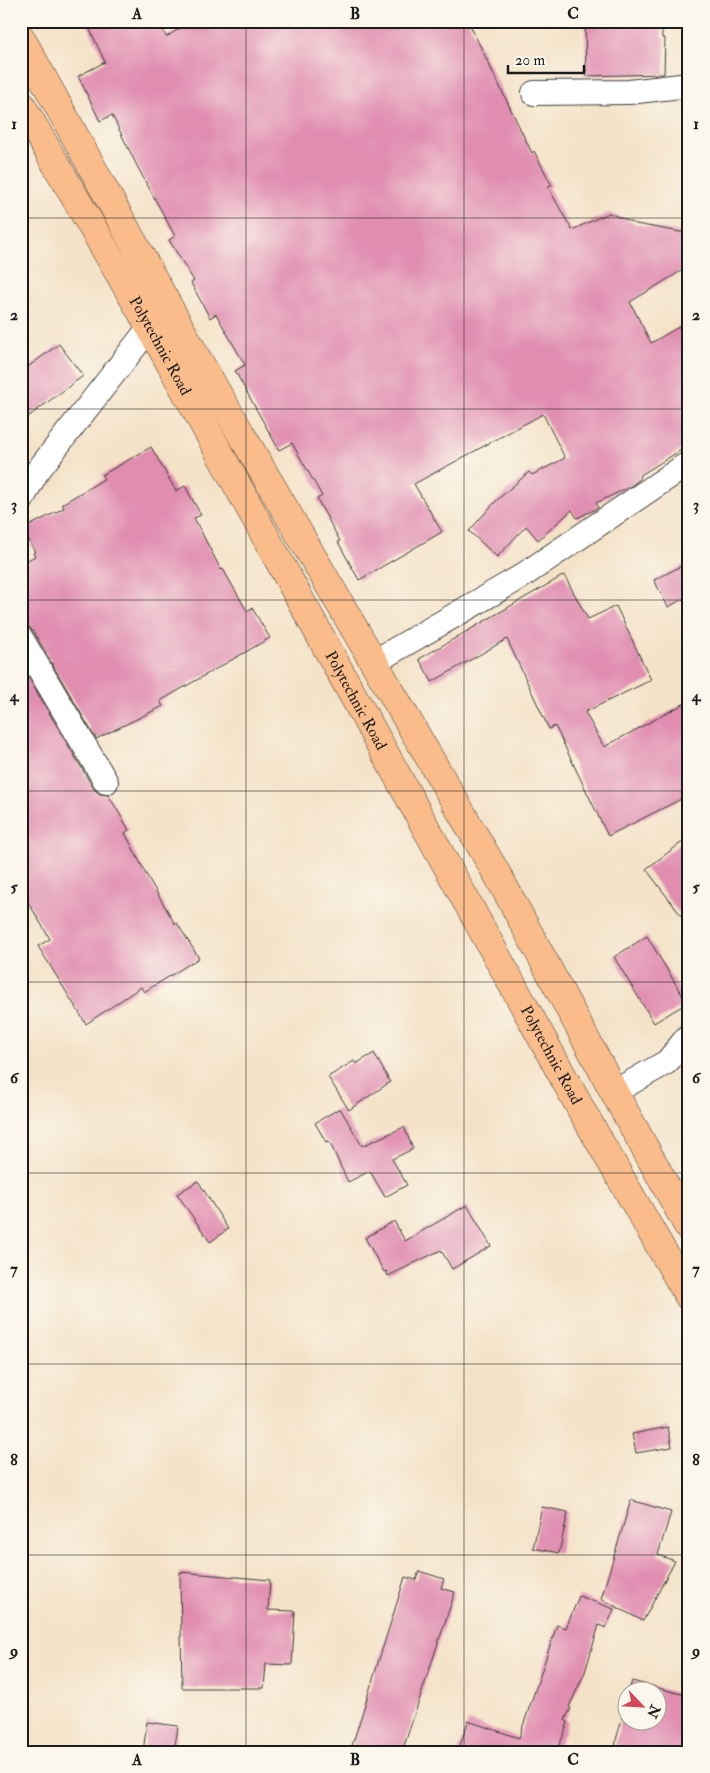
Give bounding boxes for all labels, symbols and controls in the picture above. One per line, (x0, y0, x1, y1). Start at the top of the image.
text: A (131, 4, 143, 24)
text: B (350, 4, 360, 24)
text: C (567, 4, 579, 24)
scale bar (508, 42, 584, 74)
text: 20 m (515, 51, 545, 70)
text: 1 (11, 114, 17, 134)
text: 1 (693, 114, 699, 134)
street label: Polytechnic Road (124, 293, 196, 399)
text: 2 (10, 305, 18, 325)
text: 2 (692, 305, 700, 325)
text: 3 (11, 495, 17, 515)
text: 3 (693, 495, 699, 515)
street label: Polytechnic Road (320, 647, 391, 754)
text: 4 (9, 686, 20, 706)
text: 4 (691, 686, 702, 706)
text: 5 (10, 877, 18, 897)
text: 5 (692, 877, 700, 897)
street label: Polytechnic Road (516, 1002, 587, 1108)
text: 6 (10, 1068, 20, 1088)
text: 6 (692, 1068, 702, 1088)
text: 7 (10, 1259, 18, 1279)
text: 7 (692, 1259, 700, 1279)
text: 8 (10, 1450, 18, 1470)
text: 8 (692, 1450, 700, 1470)
text: 9 (8, 1641, 18, 1661)
text: 9 (690, 1641, 700, 1661)
north arrow (618, 1680, 668, 1730)
text: N (643, 1701, 664, 1721)
text: A (131, 1750, 143, 1770)
text: B (350, 1750, 360, 1770)
text: C (567, 1750, 579, 1770)

